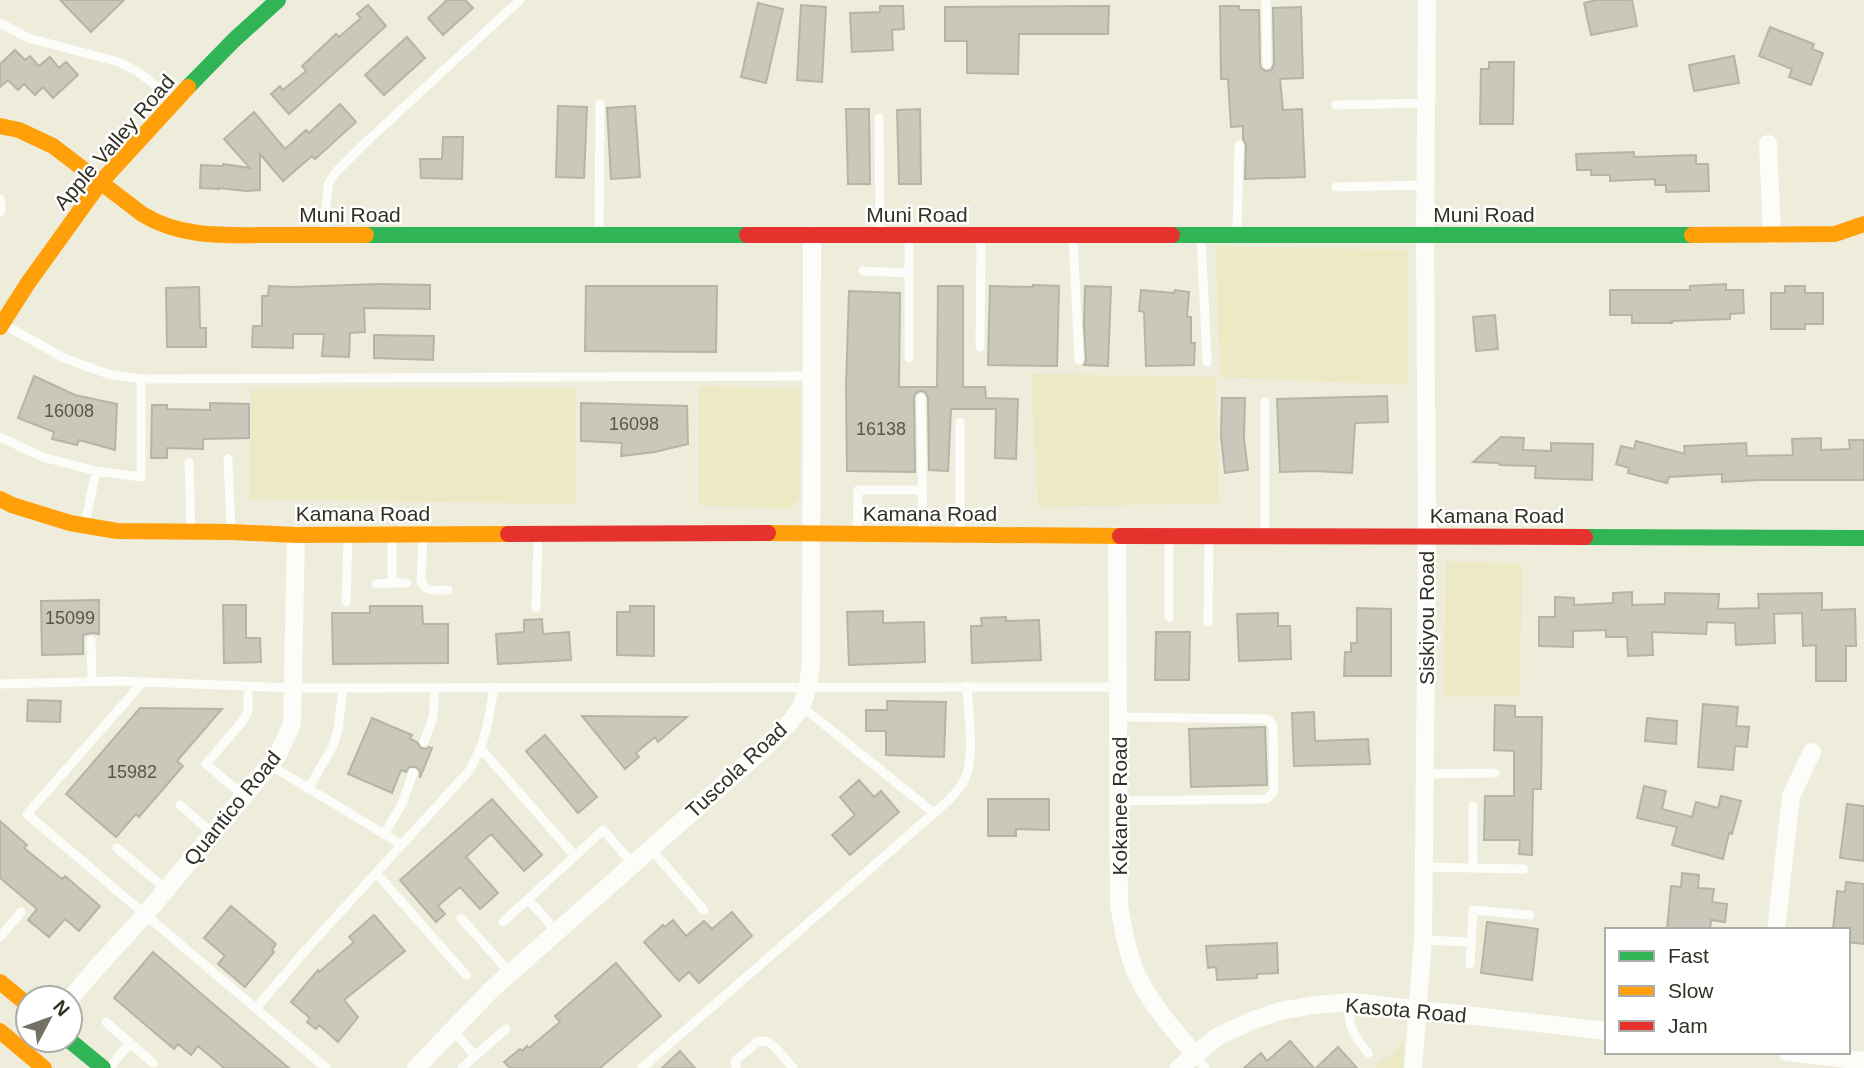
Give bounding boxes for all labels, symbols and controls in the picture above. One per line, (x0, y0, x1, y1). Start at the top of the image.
street label: Apple Valley Road (49, 70, 179, 214)
street label: Muni Road (299, 203, 401, 226)
street label: Muni Road (866, 203, 968, 226)
street label: Muni Road (1433, 203, 1535, 226)
house number: 16008 (44, 401, 94, 421)
house number: 16098 (609, 414, 659, 434)
house number: 16138 (856, 419, 906, 439)
street label: Kamana Road (296, 502, 430, 525)
street label: Kamana Road (863, 502, 997, 525)
street label: Kamana Road (1430, 504, 1564, 527)
street label: Siskiyou Road (1415, 551, 1438, 685)
house number: 15099 (45, 608, 95, 628)
street label: Tuscola Road (681, 718, 791, 822)
street label: Kokanee Road (1108, 737, 1131, 875)
street label: Quantico Road (179, 746, 285, 870)
house number: 15982 (107, 762, 157, 782)
legend (1605, 928, 1850, 1054)
text: Fast (1668, 944, 1709, 967)
text: Slow (1668, 979, 1714, 1002)
north arrow (14, 984, 84, 1054)
street label: Kasota Road (1345, 993, 1467, 1027)
text: N (49, 996, 74, 1020)
text: Jam (1668, 1014, 1708, 1037)

